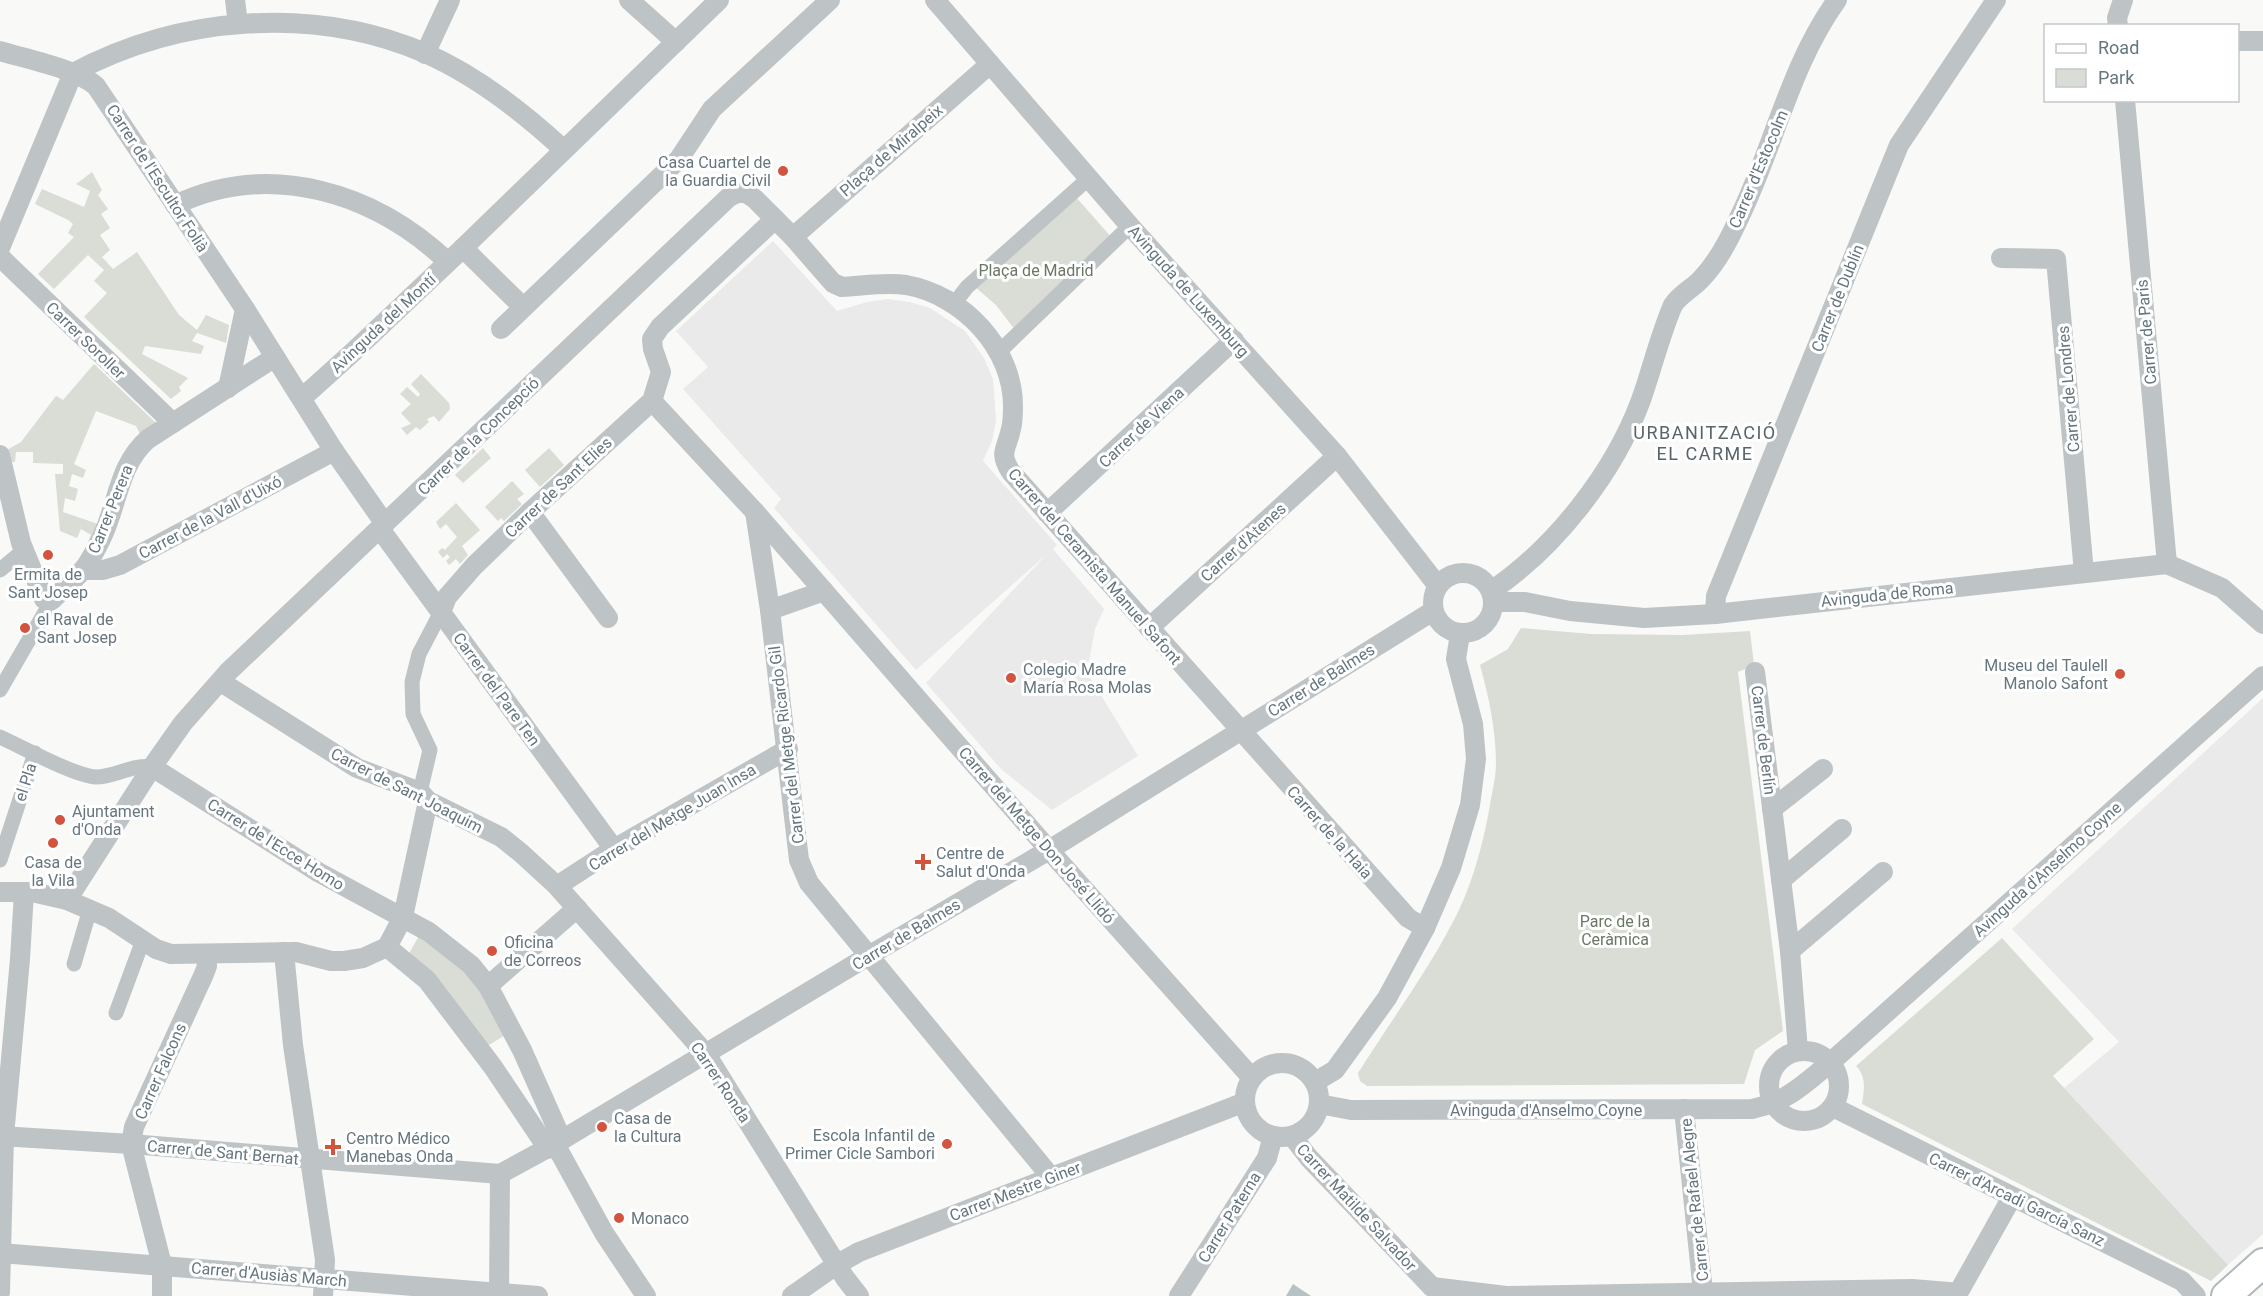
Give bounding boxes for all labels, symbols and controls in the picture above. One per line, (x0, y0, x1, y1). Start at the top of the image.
legend (2044, 24, 2239, 102)
text: Road (2098, 37, 2139, 58)
text: Park (2098, 67, 2135, 88)
street label: Carrer de l'Escultor Folià (103, 101, 212, 256)
street label: Plaça de Miralpeix (836, 101, 947, 200)
street label: Carrer d'Estocolm (1725, 107, 1792, 231)
place label: Casa Cuartel de la Guardia Civil (658, 153, 771, 190)
marker: Casa Cuartel de la Guardia Civil (776, 164, 790, 178)
street label: Avinguda de Luxemburg (1124, 221, 1253, 361)
street label: Carrer de Dublín (1807, 242, 1868, 355)
park label: Plaça de Madrid (978, 261, 1094, 280)
street label: Avinguda del Montí (327, 269, 441, 377)
street label: Carrer de París (2132, 279, 2161, 385)
street label: Carrer Soroller (42, 298, 129, 383)
street label: Carrer de Londres (2054, 325, 2083, 453)
street label: Carrer de la Concepció (414, 373, 543, 499)
street label: Carrer de Viena (1095, 383, 1188, 472)
district label: URBANITZACIÓ EL CARME (1633, 422, 1777, 464)
street label: Carrer de Sant Elies (501, 433, 616, 542)
street label: Carrer Perera (84, 462, 137, 556)
street label: Carrer del Ceramista Manuel Safont (1004, 464, 1185, 668)
street label: Carrer de la Vall d'Uixó (136, 472, 285, 563)
street label: Carrer d'Atenes (1197, 499, 1290, 586)
marker: Ermita de Sant Josep (41, 548, 55, 562)
place label: Ermita de Sant Josep (8, 565, 88, 602)
street label: Avinguda de Roma (1820, 578, 1954, 611)
place label: el Raval de Sant Josep (37, 610, 117, 647)
marker: el Raval de Sant Josep (18, 621, 32, 635)
street label: Carrer del Pare Ten (449, 629, 544, 750)
street label: Carrer de Balmes (1264, 640, 1378, 721)
street label: Carrer del Metge Ricardo Gil (765, 645, 808, 845)
place label: Museu del Taulell Manolo Safont (1984, 656, 2108, 693)
place label: Colegio Madre María Rosa Molas (1023, 660, 1152, 697)
marker: Museu del Taulell Manolo Safont (2113, 667, 2127, 681)
marker: Colegio Madre María Rosa Molas (1004, 671, 1018, 685)
street label: Carrer de Berlín (1747, 684, 1780, 796)
street label: Carrer del Metge Don José Llidó (955, 743, 1119, 928)
street label: Carrer de Sant Joaquim (328, 744, 486, 837)
street label: Carrer del Metge Juan Insa (585, 760, 759, 875)
street label: el Pla (10, 761, 41, 804)
street label: Carrer de la Haia (1283, 782, 1376, 883)
street label: Carrer de l'Ecce Homo (204, 795, 348, 894)
street label: Avinguda d'Anselmo Coyne (1970, 798, 2125, 941)
place label: Ajuntament d'Onda (72, 802, 154, 839)
marker: Ajuntament d'Onda (53, 813, 67, 827)
marker: Casa de la Vila (46, 836, 60, 850)
place label: Centre de Salut d'Onda (936, 844, 1026, 881)
place label: Casa de la Vila (24, 853, 82, 890)
marker: Centre de Salut d'Onda (914, 853, 932, 871)
street label: Carrer de Balmes (849, 895, 964, 974)
park label: Parc de la Ceràmica (1580, 912, 1650, 949)
place label: Oficina de Correos (504, 933, 582, 970)
marker: Oficina de Correos (485, 944, 499, 958)
street label: Carrer Falcons (131, 1020, 190, 1122)
street label: Carrer Ronda (687, 1038, 755, 1126)
street label: Avinguda d'Anselmo Coyne (1450, 1101, 1642, 1120)
place label: Casa de la Cultura (614, 1109, 682, 1146)
street label: Carrer de Rafael Alegre (1676, 1117, 1713, 1282)
marker: Casa de la Cultura (595, 1120, 609, 1134)
place label: Escola Infantil de Primer Cicle Sambori (785, 1126, 935, 1163)
place label: Centro Médico Manebas Onda (346, 1129, 453, 1166)
street label: Carrer de Sant Bernat (146, 1136, 300, 1169)
marker: Escola Infantil de Primer Cicle Sambori (940, 1137, 954, 1151)
marker: Centro Médico Manebas Onda (324, 1138, 342, 1156)
street label: Carrer Matilde Salvador (1293, 1140, 1421, 1275)
street label: Carrer d'Arcadi García Sanz (1926, 1149, 2108, 1250)
street label: Carrer Mestre Giner (947, 1158, 1084, 1225)
street label: Carrer Paterna (1194, 1169, 1265, 1266)
place label: Monaco (631, 1209, 689, 1228)
marker: Monaco (612, 1211, 626, 1225)
street label: Carrer d'Ausiàs March (190, 1258, 347, 1291)

